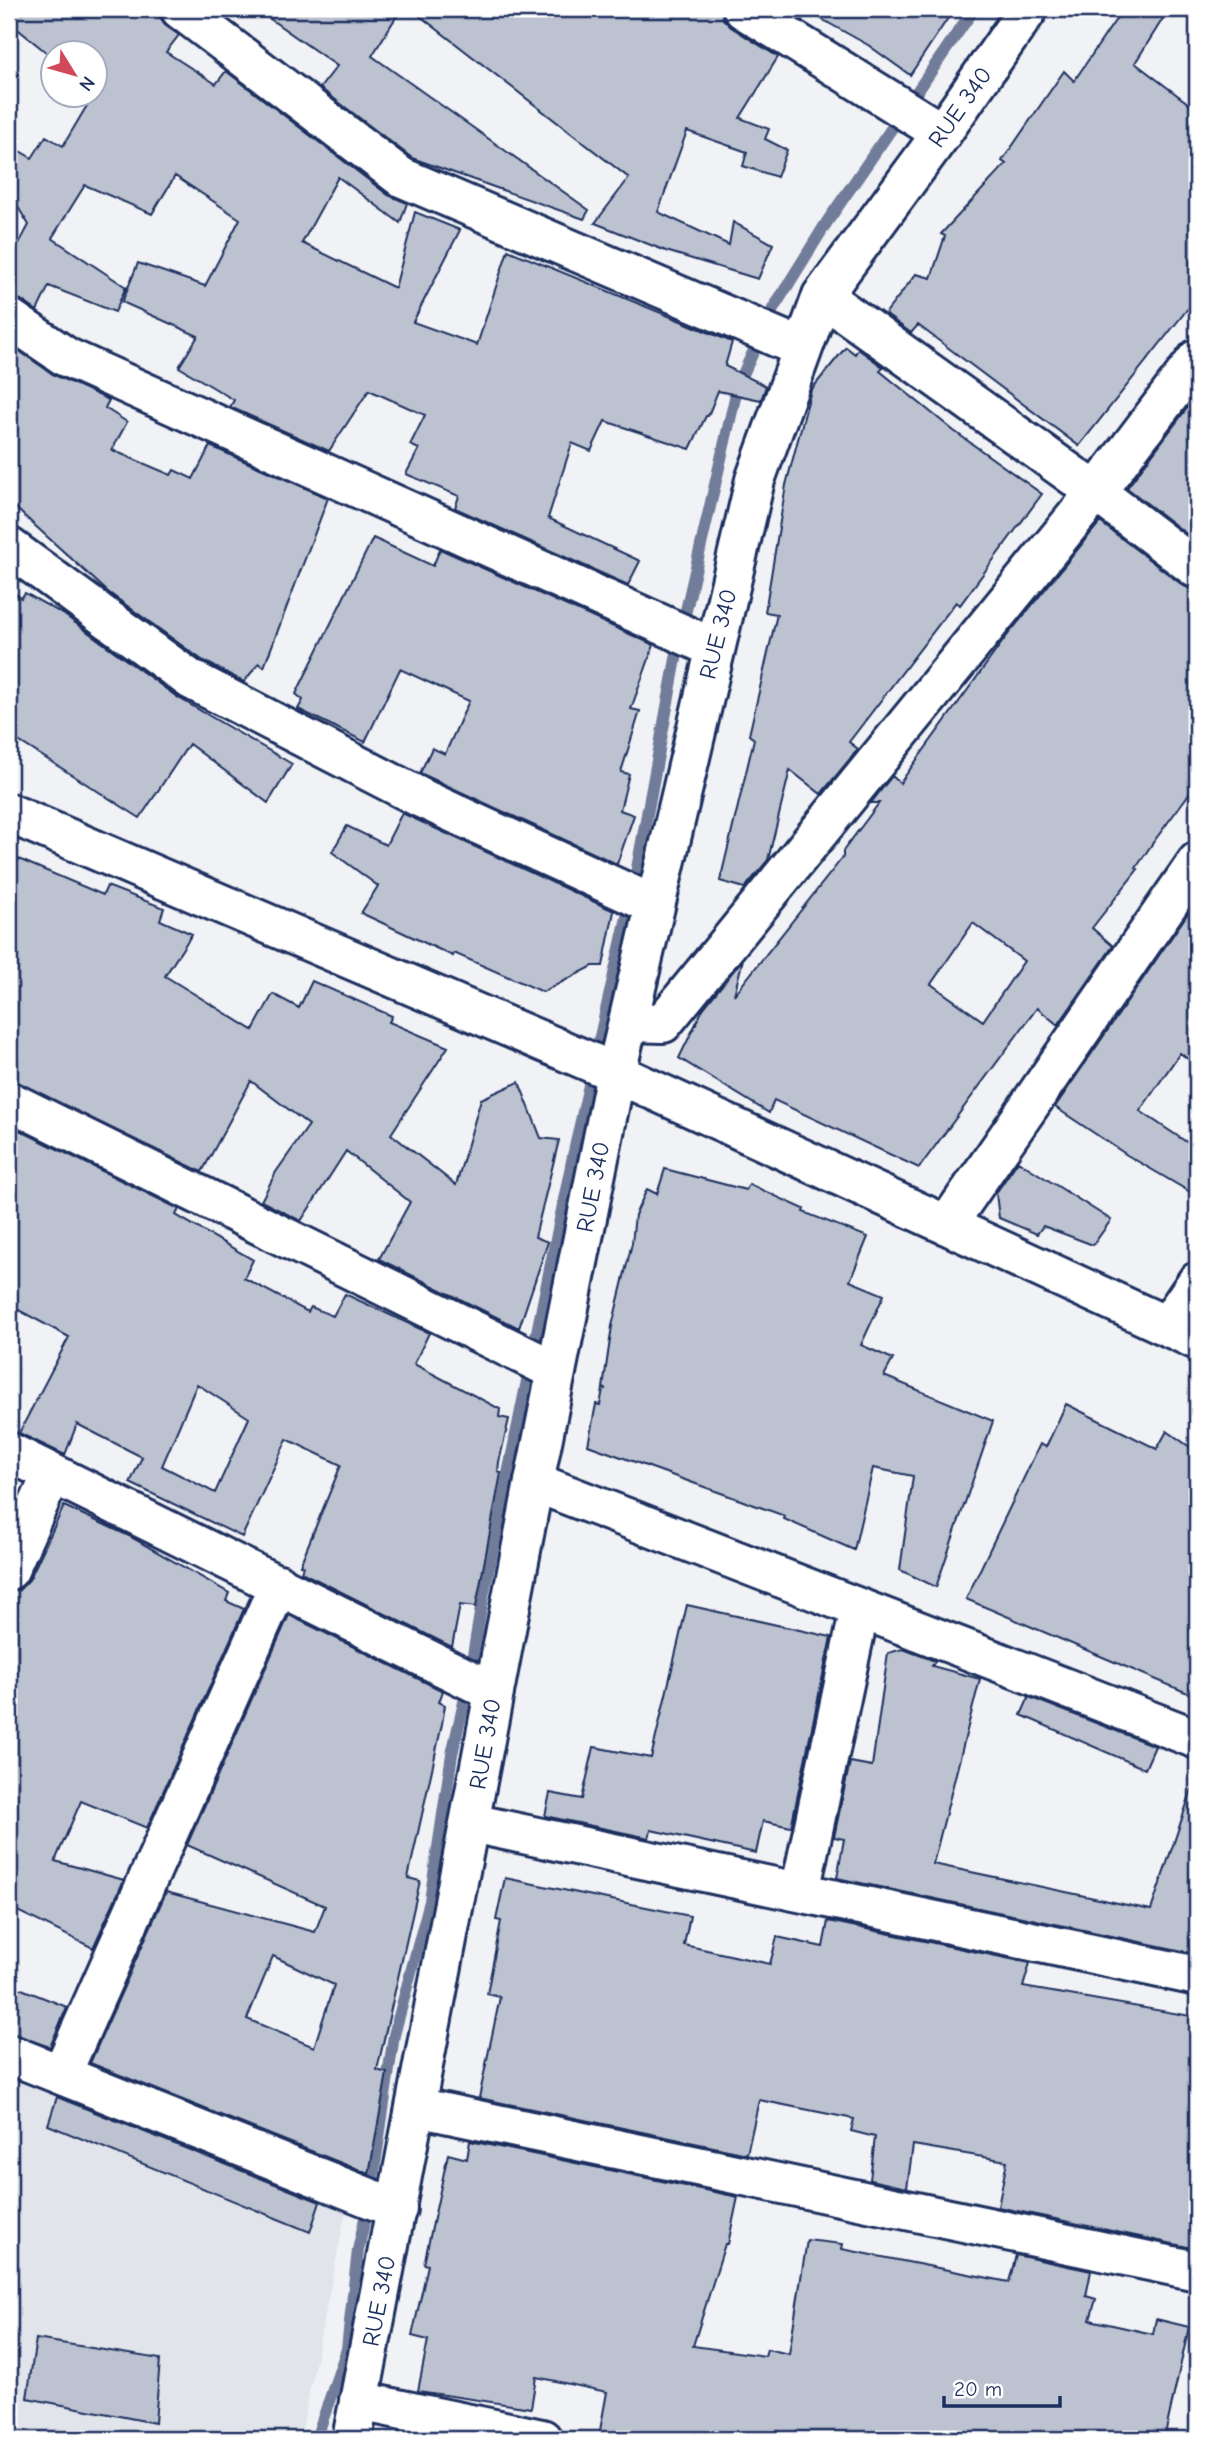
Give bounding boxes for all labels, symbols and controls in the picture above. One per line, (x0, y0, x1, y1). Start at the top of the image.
north arrow (38, 38, 108, 108)
street label: RUE 340 (922, 61, 998, 153)
text: N (74, 72, 99, 95)
street label: RUE 340 (693, 586, 743, 682)
street label: RUE 340 (571, 1139, 615, 1235)
street label: RUE 340 (463, 1696, 507, 1792)
street label: RUE 340 (357, 2253, 401, 2349)
scale bar (944, 2364, 1059, 2408)
text: 20 m (954, 2377, 1002, 2401)

